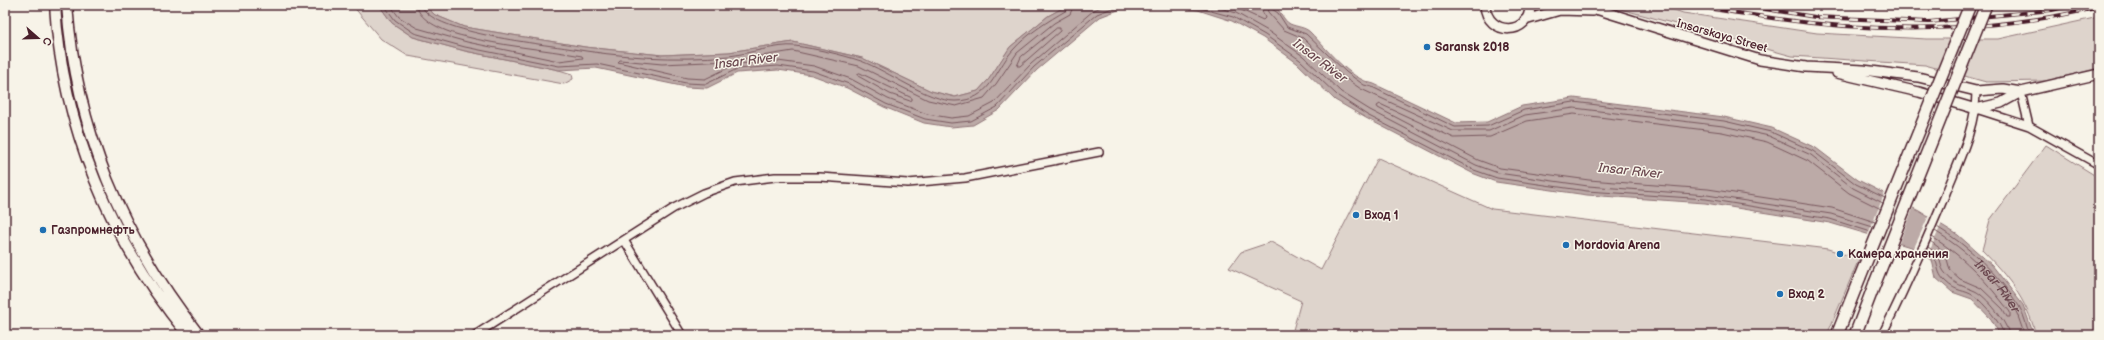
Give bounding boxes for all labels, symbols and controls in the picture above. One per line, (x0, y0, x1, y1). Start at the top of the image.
street label: Insarskaya Street (1675, 16, 1769, 56)
north arrow (18, 18, 58, 58)
text: С (39, 35, 54, 47)
water label: Insar River (1289, 35, 1351, 87)
place label: Saransk 2018 (1435, 40, 1509, 55)
marker: Saransk 2018 (1422, 42, 1432, 52)
water label: Insar River (713, 49, 780, 73)
water label: Insar River (1597, 160, 1664, 182)
place label: Вход 1 (1364, 208, 1399, 223)
marker: Вход 1 (1351, 210, 1361, 220)
place label: Газпромнефть (51, 223, 135, 238)
marker: Газпромнефть (38, 225, 48, 235)
place label: Mordovia Arena (1574, 238, 1660, 253)
marker: Mordovia Arena (1561, 240, 1571, 250)
place label: Камера хранения (1848, 247, 1949, 262)
marker: Камера хранения (1835, 249, 1845, 259)
water label: Insar River (1970, 256, 2024, 316)
place label: Вход 2 (1788, 287, 1826, 302)
marker: Вход 2 (1775, 289, 1785, 299)

